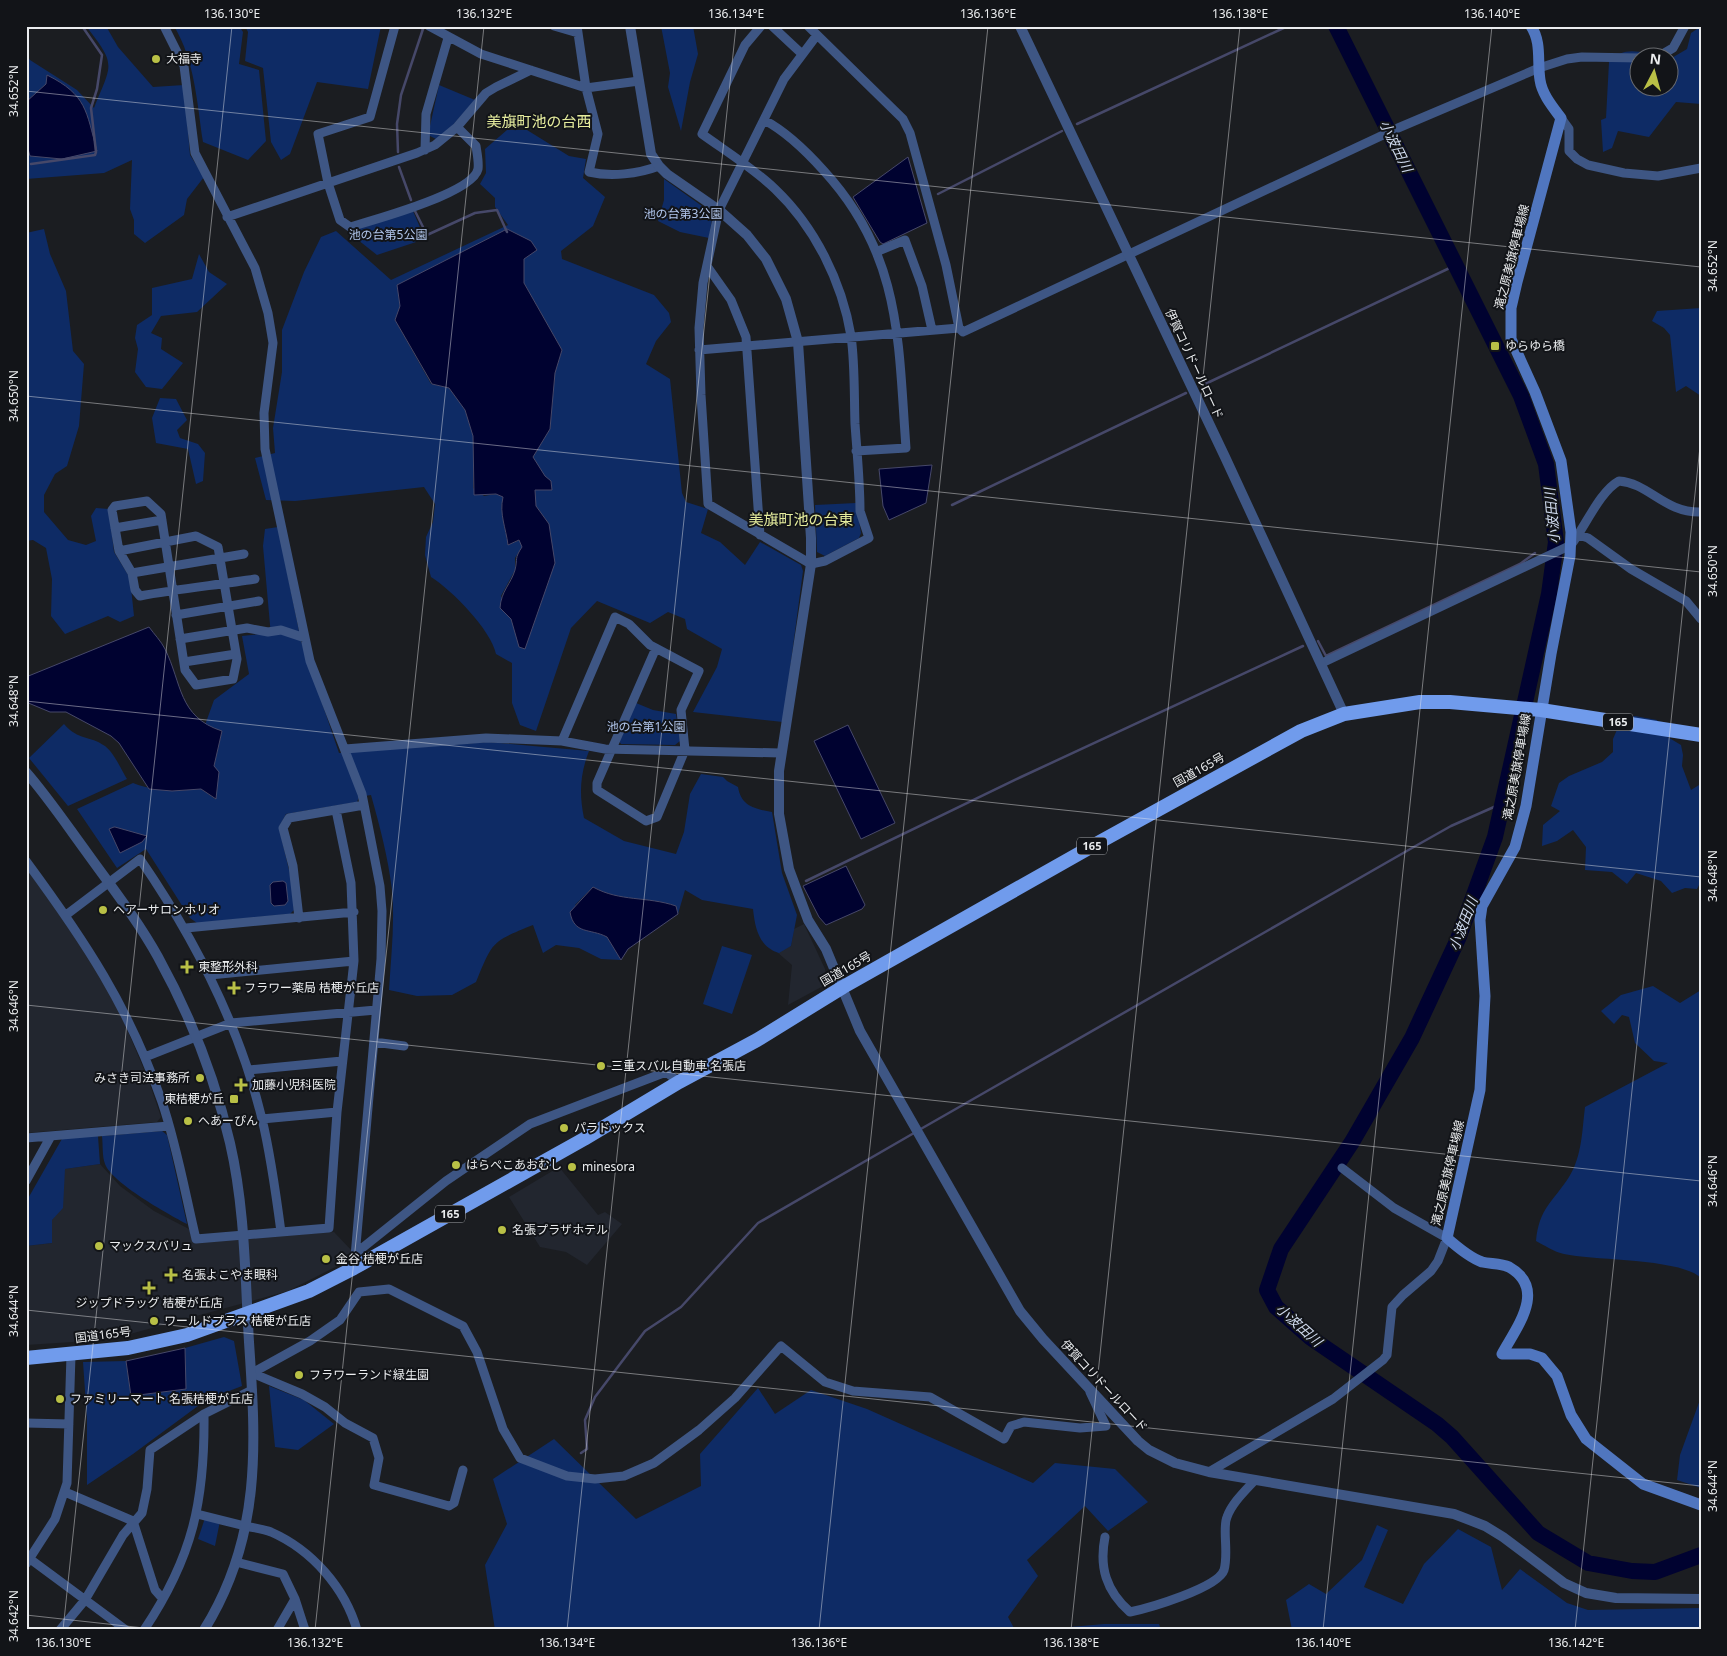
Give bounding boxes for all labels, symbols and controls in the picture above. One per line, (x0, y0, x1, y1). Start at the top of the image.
text: 136.130°E (204, 5, 260, 22)
text: 136.132°E (456, 5, 512, 22)
text: 136.134°E (708, 5, 764, 22)
text: 136.136°E (960, 5, 1016, 22)
text: 136.138°E (1212, 5, 1268, 22)
text: 136.140°E (1464, 5, 1520, 22)
north arrow (1630, 48, 1680, 98)
text: N (1649, 49, 1662, 69)
place label: 大福寺 (166, 50, 202, 67)
marker: 大福寺 (150, 53, 162, 65)
text: 34.652°N (5, 65, 22, 117)
district label: 美旗町池の台西 (486, 111, 592, 131)
water label: 小波田川 (1376, 116, 1418, 177)
street label: 滝之原美旗停車場線 (1490, 202, 1533, 311)
park label: 池の台第3公園 (644, 205, 722, 222)
park label: 池の台第5公園 (349, 226, 427, 243)
text: 34.652°N (1704, 240, 1721, 292)
street label: 伊賀コリドールロード (1161, 306, 1228, 422)
place label: ゆらゆら橋 (1505, 337, 1565, 354)
marker: ゆらゆら橋 (1489, 340, 1501, 352)
text: 34.650°N (5, 370, 22, 422)
water label: 小波田川 (1539, 485, 1563, 545)
district label: 美旗町池の台東 (748, 509, 854, 529)
text: 34.650°N (1704, 545, 1721, 597)
text: 34.648°N (5, 675, 22, 727)
street label: 滝之原美旗停車場線 (1499, 712, 1534, 822)
road number: 165 (1603, 714, 1633, 730)
park label: 池の台第1公園 (607, 718, 685, 735)
street label: 国道165号 (1170, 748, 1228, 791)
road number: 165 (1077, 838, 1107, 854)
text: 34.648°N (1704, 850, 1721, 902)
water label: 小波田川 (1444, 892, 1482, 953)
place label: ヘアーサロンホリオ (113, 901, 220, 918)
marker: ヘアーサロンホリオ (97, 904, 109, 916)
street label: 国道165号 (817, 947, 875, 990)
place label: 東整形外科 (198, 958, 258, 975)
marker: 東整形外科 (180, 960, 194, 974)
place label: フラワー薬局 桔梗が丘店 (244, 979, 379, 996)
text: 34.646°N (5, 980, 22, 1032)
marker: フラワー薬局 桔梗が丘店 (228, 982, 240, 994)
place label: 三重スバル自動車 名張店 (611, 1057, 746, 1074)
marker: 三重スバル自動車 名張店 (595, 1060, 607, 1072)
place label: みさき司法事務所 (94, 1069, 190, 1086)
marker: みさき司法事務所 (194, 1072, 206, 1084)
place label: 加藤小児科医院 (252, 1076, 336, 1093)
marker: 加藤小児科医院 (234, 1078, 248, 1092)
place label: 東桔梗が丘 (164, 1090, 224, 1107)
marker: 東桔梗が丘 (228, 1093, 240, 1105)
place label: へあーぴん (198, 1112, 258, 1129)
marker: へあーぴん (182, 1115, 194, 1127)
street label: 滝之原美旗停車場線 (1427, 1118, 1468, 1227)
place label: パラドックス (574, 1119, 646, 1136)
marker: パラドックス (558, 1122, 570, 1134)
text: 34.646°N (1704, 1155, 1721, 1207)
place label: はらぺこあおむし (466, 1156, 562, 1173)
place label: minesora (582, 1158, 635, 1175)
marker: はらぺこあおむし (450, 1159, 462, 1171)
marker: minesora (566, 1161, 578, 1173)
road number: 165 (435, 1206, 465, 1222)
place label: 名張プラザホテル (512, 1221, 608, 1238)
marker: 名張プラザホテル (496, 1224, 508, 1236)
place label: マックスバリュ (109, 1237, 193, 1254)
marker: マックスバリュ (93, 1240, 105, 1252)
place label: 金谷 桔梗が丘店 (336, 1250, 423, 1267)
marker: 金谷 桔梗が丘店 (320, 1253, 332, 1265)
place label: 名張よこやま眼科 (182, 1266, 278, 1283)
marker: 名張よこやま眼科 (164, 1268, 178, 1282)
marker: ジップドラッグ 桔梗が丘店 (143, 1282, 155, 1294)
text: 34.644°N (5, 1285, 22, 1337)
place label: ジップドラッグ 桔梗が丘店 (75, 1294, 223, 1311)
water label: 小波田川 (1272, 1299, 1328, 1352)
place label: ワールドプラス 桔梗が丘店 (164, 1312, 311, 1329)
marker: ワールドプラス 桔梗が丘店 (148, 1315, 160, 1327)
street label: 国道165号 (74, 1323, 132, 1346)
street label: 伊賀コリドールロード (1057, 1336, 1152, 1435)
place label: フラワーランド緑生園 (309, 1366, 429, 1383)
marker: フラワーランド緑生園 (293, 1369, 305, 1381)
place label: ファミリーマート 名張桔梗が丘店 (70, 1390, 253, 1407)
marker: ファミリーマート 名張桔梗が丘店 (54, 1393, 66, 1405)
text: 34.644°N (1704, 1460, 1721, 1512)
text: 34.642°N (5, 1590, 22, 1642)
text: 136.130°E (35, 1634, 91, 1651)
text: 136.132°E (287, 1634, 343, 1651)
text: 136.134°E (539, 1634, 595, 1651)
text: 136.136°E (791, 1634, 847, 1651)
text: 136.138°E (1043, 1634, 1099, 1651)
text: 136.140°E (1295, 1634, 1351, 1651)
text: 136.142°E (1548, 1634, 1604, 1651)

